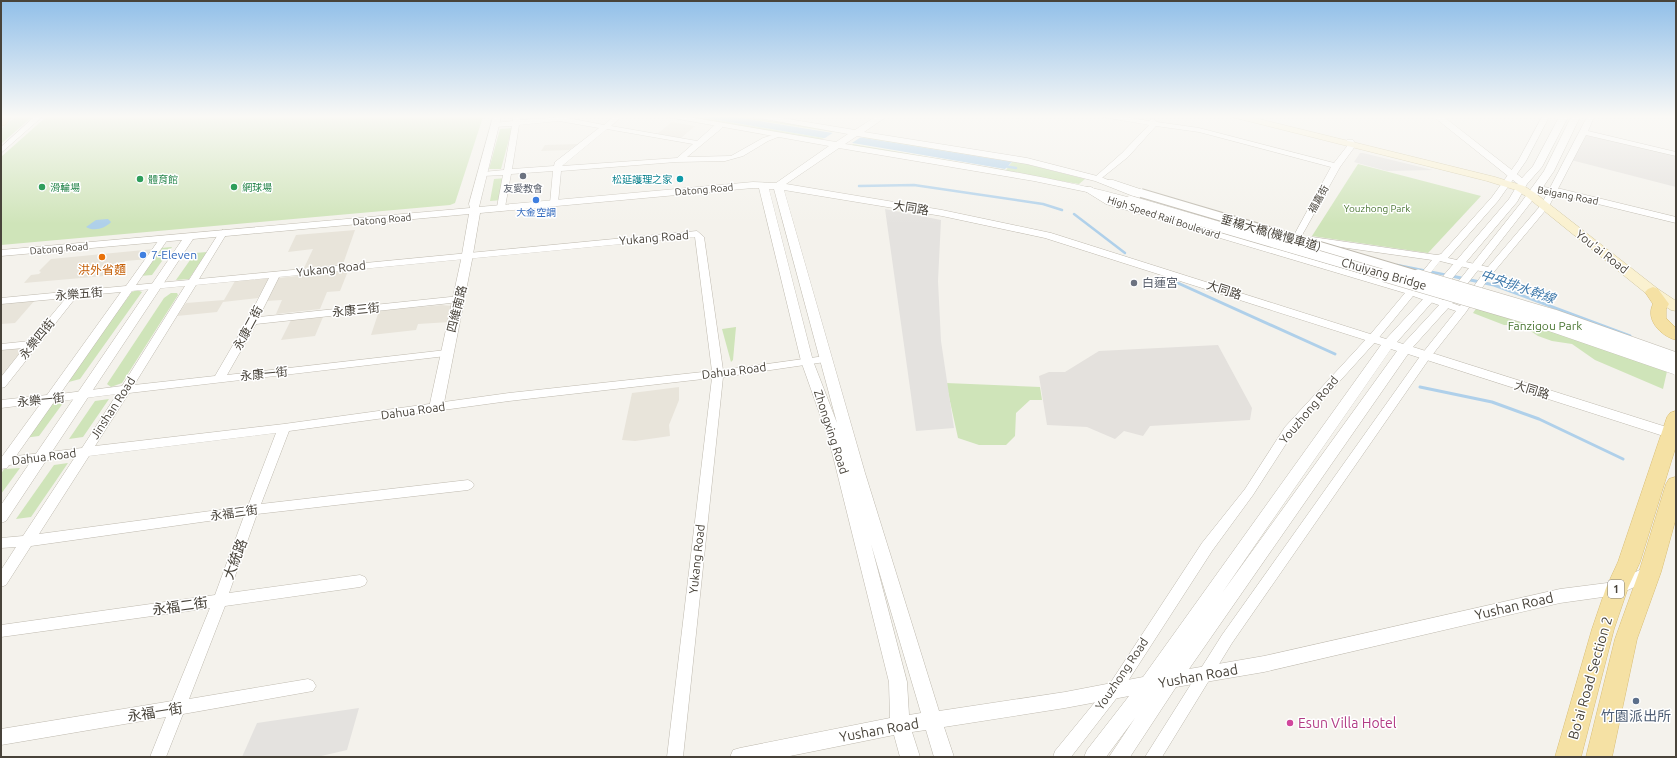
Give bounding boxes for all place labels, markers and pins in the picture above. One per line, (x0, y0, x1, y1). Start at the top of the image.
marker: 友愛教會 (518, 171, 528, 181)
marker: 體育館 (135, 174, 145, 184)
place label: 體育館 (148, 174, 178, 185)
place label: 松延護理之家 (612, 174, 673, 185)
marker: 松延護理之家 (675, 174, 685, 184)
marker: 滑輪場 (37, 182, 47, 192)
place label: 滑輪場 (50, 182, 80, 193)
marker: 網球場 (229, 182, 239, 192)
place label: 網球場 (242, 182, 272, 193)
place label: 友愛教會 (503, 183, 543, 194)
marker: 大金空調 (531, 195, 541, 205)
place label: 大金空調 (516, 207, 556, 218)
place label: 7-Eleven (151, 248, 197, 261)
marker: 7-Eleven (138, 250, 148, 260)
marker: 洪外省麵 (97, 252, 107, 262)
place label: 洪外省麵 (78, 263, 126, 276)
place label: 白蓮宮 (1142, 276, 1178, 289)
marker: 白蓮宮 (1129, 278, 1139, 288)
marker: 竹園派出所 (1631, 696, 1641, 706)
place label: 竹園派出所 (1601, 708, 1671, 724)
place label: Esun Villa Hotel (1298, 715, 1397, 731)
marker: Esun Villa Hotel (1285, 718, 1295, 728)

